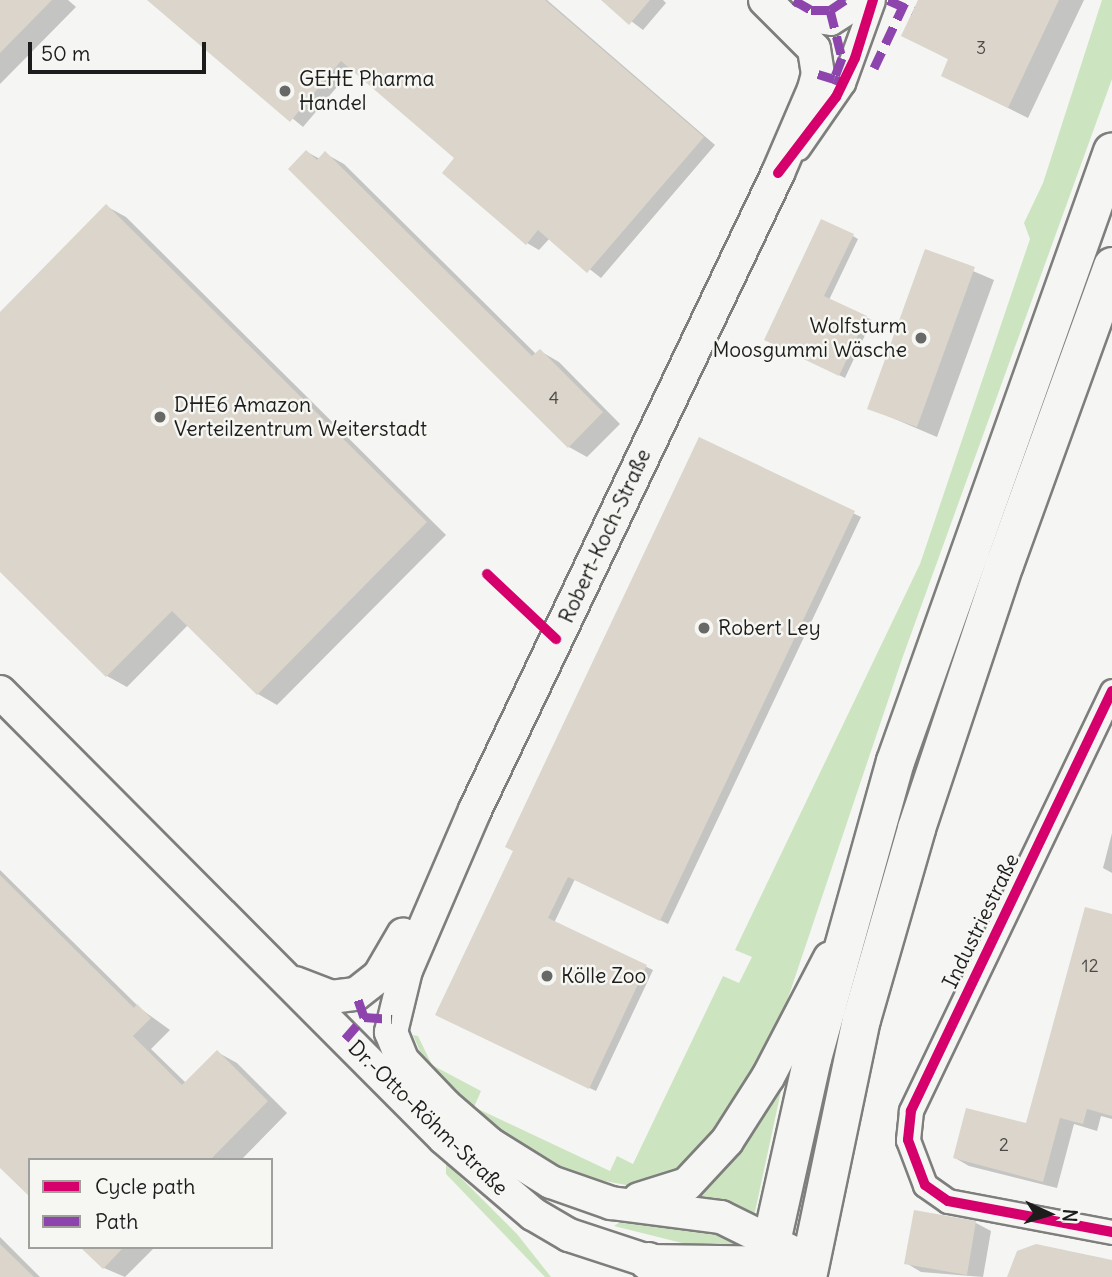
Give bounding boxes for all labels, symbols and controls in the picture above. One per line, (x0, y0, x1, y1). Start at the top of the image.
scale bar (32, 28, 210, 72)
house number: 3 (976, 37, 986, 59)
text: 50 m (41, 40, 90, 67)
place label: GEHE Pharma Handel (299, 66, 435, 116)
marker: GEHE Pharma Handel (277, 83, 293, 99)
place label: Wolfsturm Moosgummi Wäsche (712, 313, 907, 363)
marker: Wolfsturm Moosgummi Wäsche (913, 330, 929, 346)
house number: 4 (549, 387, 559, 409)
place label: DHE6 Amazon Verteilzentrum Weiterstadt (174, 392, 427, 442)
marker: DHE6 Amazon Verteilzentrum Weiterstadt (152, 409, 168, 425)
street label: Robert-Koch-Straße (554, 445, 656, 627)
place label: Robert Ley (718, 615, 821, 641)
marker: Robert Ley (696, 620, 712, 636)
street label: Industriestraße (938, 850, 1024, 992)
house number: 12 (1081, 955, 1099, 977)
place label: Kölle Zoo (561, 963, 646, 989)
marker: Kölle Zoo (539, 968, 555, 984)
street label: Dr.-Otto-Röhm-Straße (343, 1035, 513, 1201)
house number: 2 (999, 1134, 1009, 1156)
legend (28, 1158, 273, 1249)
text: Cycle path (95, 1173, 195, 1200)
north arrow (1014, 1179, 1084, 1249)
text: Path (95, 1208, 138, 1235)
text: N (1058, 1208, 1082, 1223)

